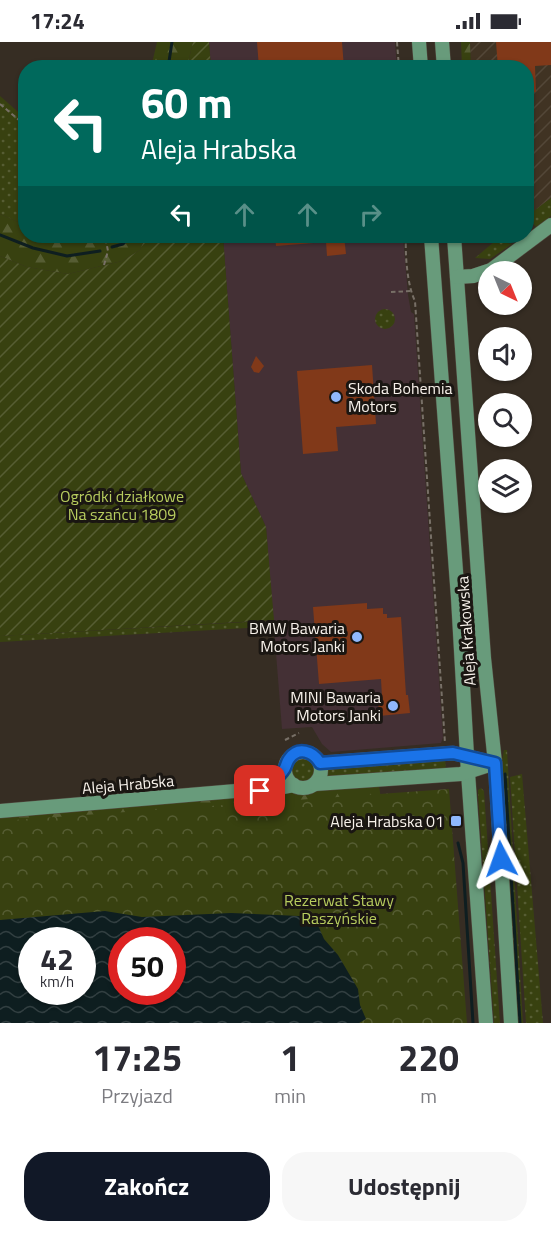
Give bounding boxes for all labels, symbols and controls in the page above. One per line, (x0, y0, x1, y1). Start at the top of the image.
text: 17:24 (30, 4, 85, 38)
text: 60 m (141, 70, 233, 134)
icon: left (42, 84, 120, 162)
text: Aleja Hrabska (141, 128, 297, 169)
icon: left (165, 198, 198, 231)
icon: ahead (228, 198, 261, 231)
icon: ahead (291, 198, 324, 231)
icon: right (354, 198, 387, 231)
north arrow (478, 261, 532, 315)
map controls (478, 261, 532, 513)
button: sound (478, 327, 532, 381)
place label: Skoda Bohemia Motors (348, 376, 452, 418)
marker: Skoda Bohemia Motors (329, 390, 343, 404)
button: search (478, 393, 532, 447)
button: layers (478, 459, 532, 513)
park label: Ogródki działkowe Na szańcu 1809 (60, 484, 184, 526)
street label: Aleja Krakowska (450, 575, 482, 687)
place label: BMW Bawaria Motors Janki (249, 616, 345, 658)
marker: BMW Bawaria Motors Janki (350, 630, 364, 644)
place label: MINI Bawaria Motors Janki (290, 685, 381, 727)
marker: MINI Bawaria Motors Janki (386, 699, 400, 713)
pin (234, 765, 285, 816)
street label: Aleja Hrabska (81, 768, 175, 800)
icon: arrive (243, 774, 276, 807)
place label: Aleja Hrabska 01 (330, 809, 444, 833)
marker: Aleja Hrabska 01 (449, 814, 463, 828)
position arrow (469, 827, 533, 891)
park label: Rezerwat Stawy Raszyńskie (284, 888, 394, 930)
speed limit sign: 50 (108, 927, 186, 1005)
text: 42 (40, 936, 74, 982)
text: km/h (40, 970, 74, 993)
text: 17:25 (92, 1030, 182, 1085)
text: 1 (280, 1030, 300, 1085)
text: 220 (398, 1030, 459, 1085)
text: Przyjazd (101, 1080, 173, 1111)
text: min (274, 1080, 306, 1111)
text: m (420, 1080, 437, 1111)
button: Zakończ (24, 1152, 270, 1221)
button: Udostępnij (282, 1152, 527, 1221)

